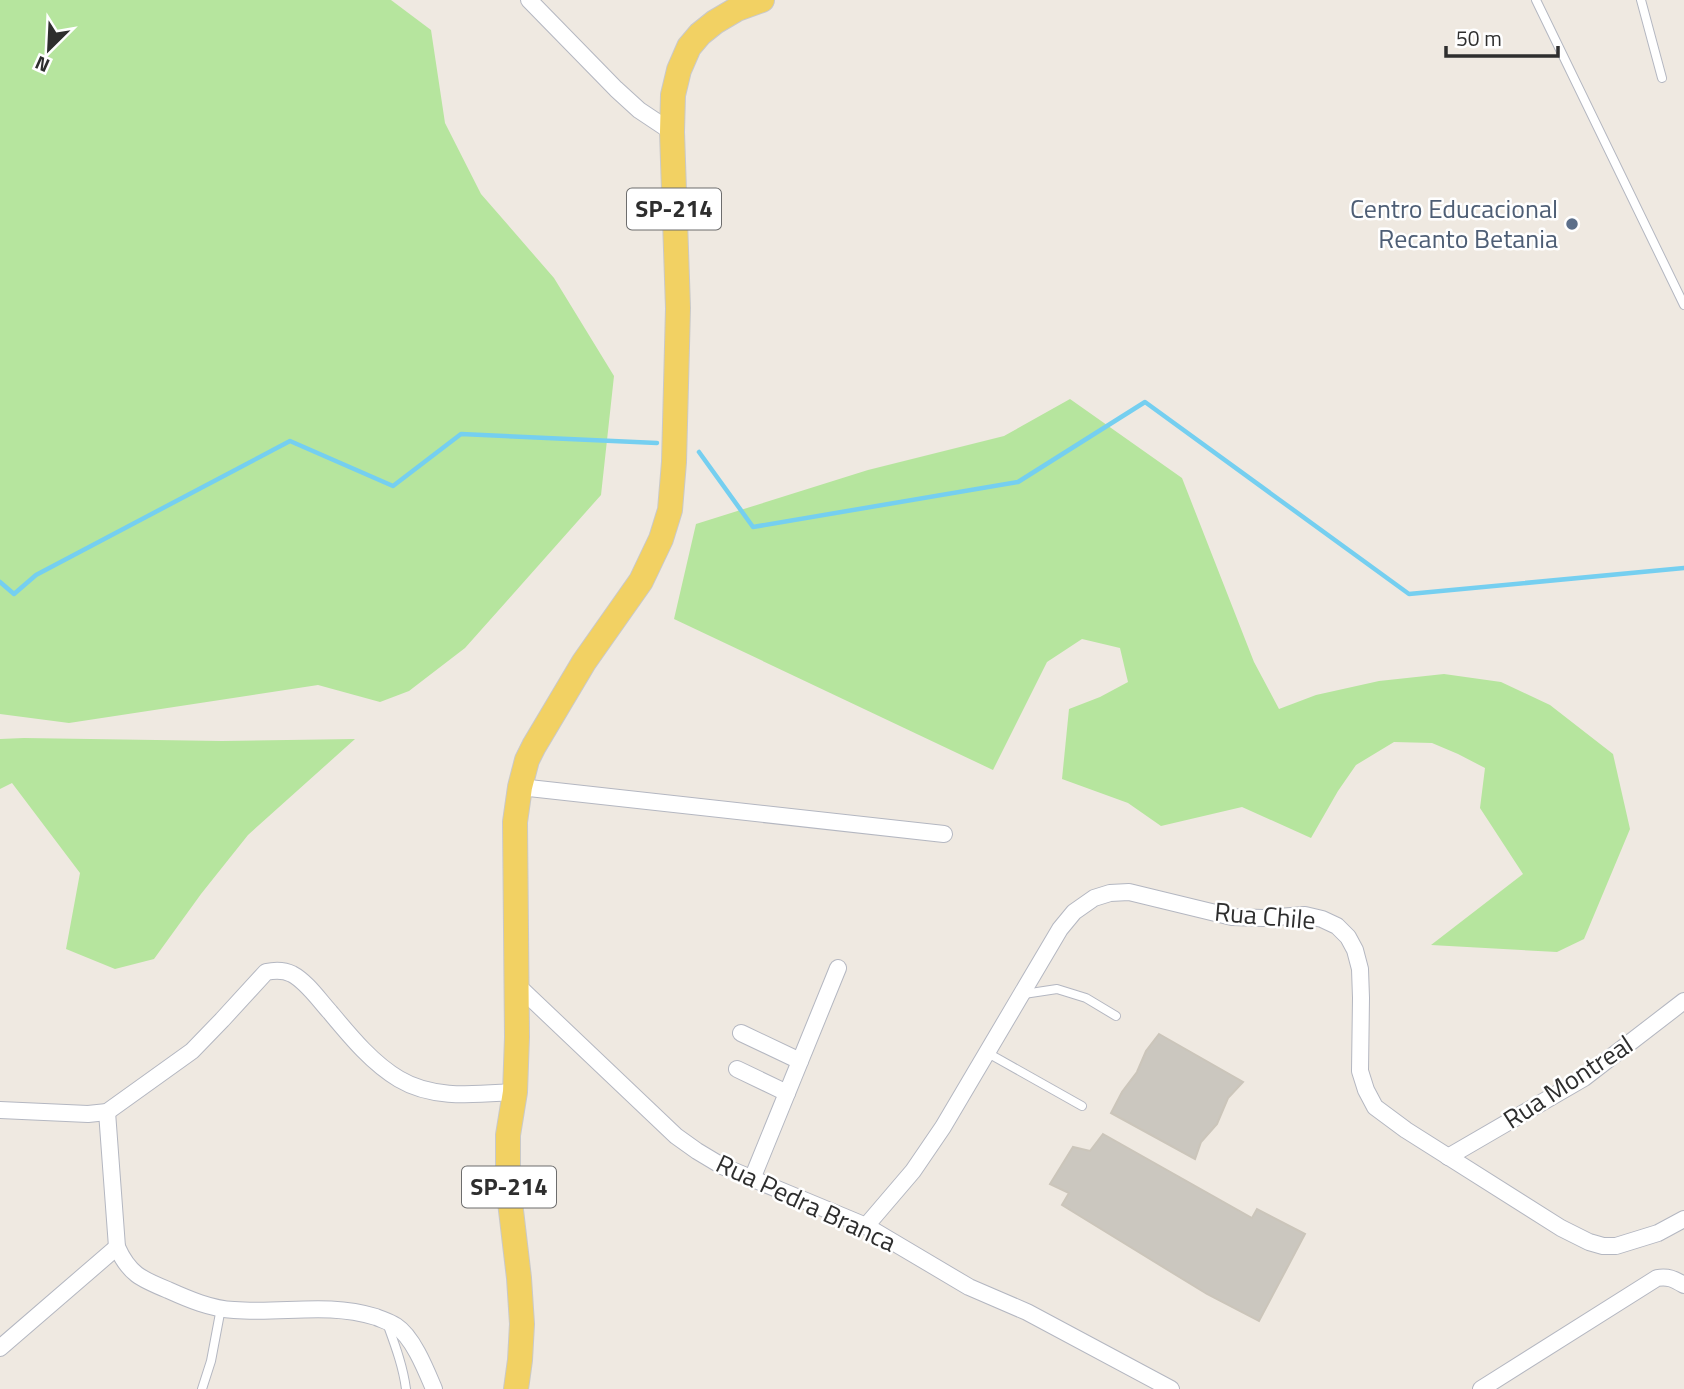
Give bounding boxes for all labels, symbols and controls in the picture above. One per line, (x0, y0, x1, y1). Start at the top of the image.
north arrow (14, 14, 84, 84)
scale bar (1446, 14, 1558, 58)
text: 50 m (1456, 22, 1502, 54)
text: N (30, 49, 54, 81)
road number: SP-214 (627, 188, 721, 230)
place label: Centro Educacional Recanto Betania (1350, 189, 1558, 258)
marker: Centro Educacional Recanto Betania (1564, 216, 1580, 232)
street label: Rua Chile (1213, 892, 1317, 939)
street label: Rua Montreal (1495, 1025, 1640, 1138)
street label: Rua Pedra Branca (710, 1144, 903, 1261)
road number: SP-214 (462, 1167, 556, 1208)

